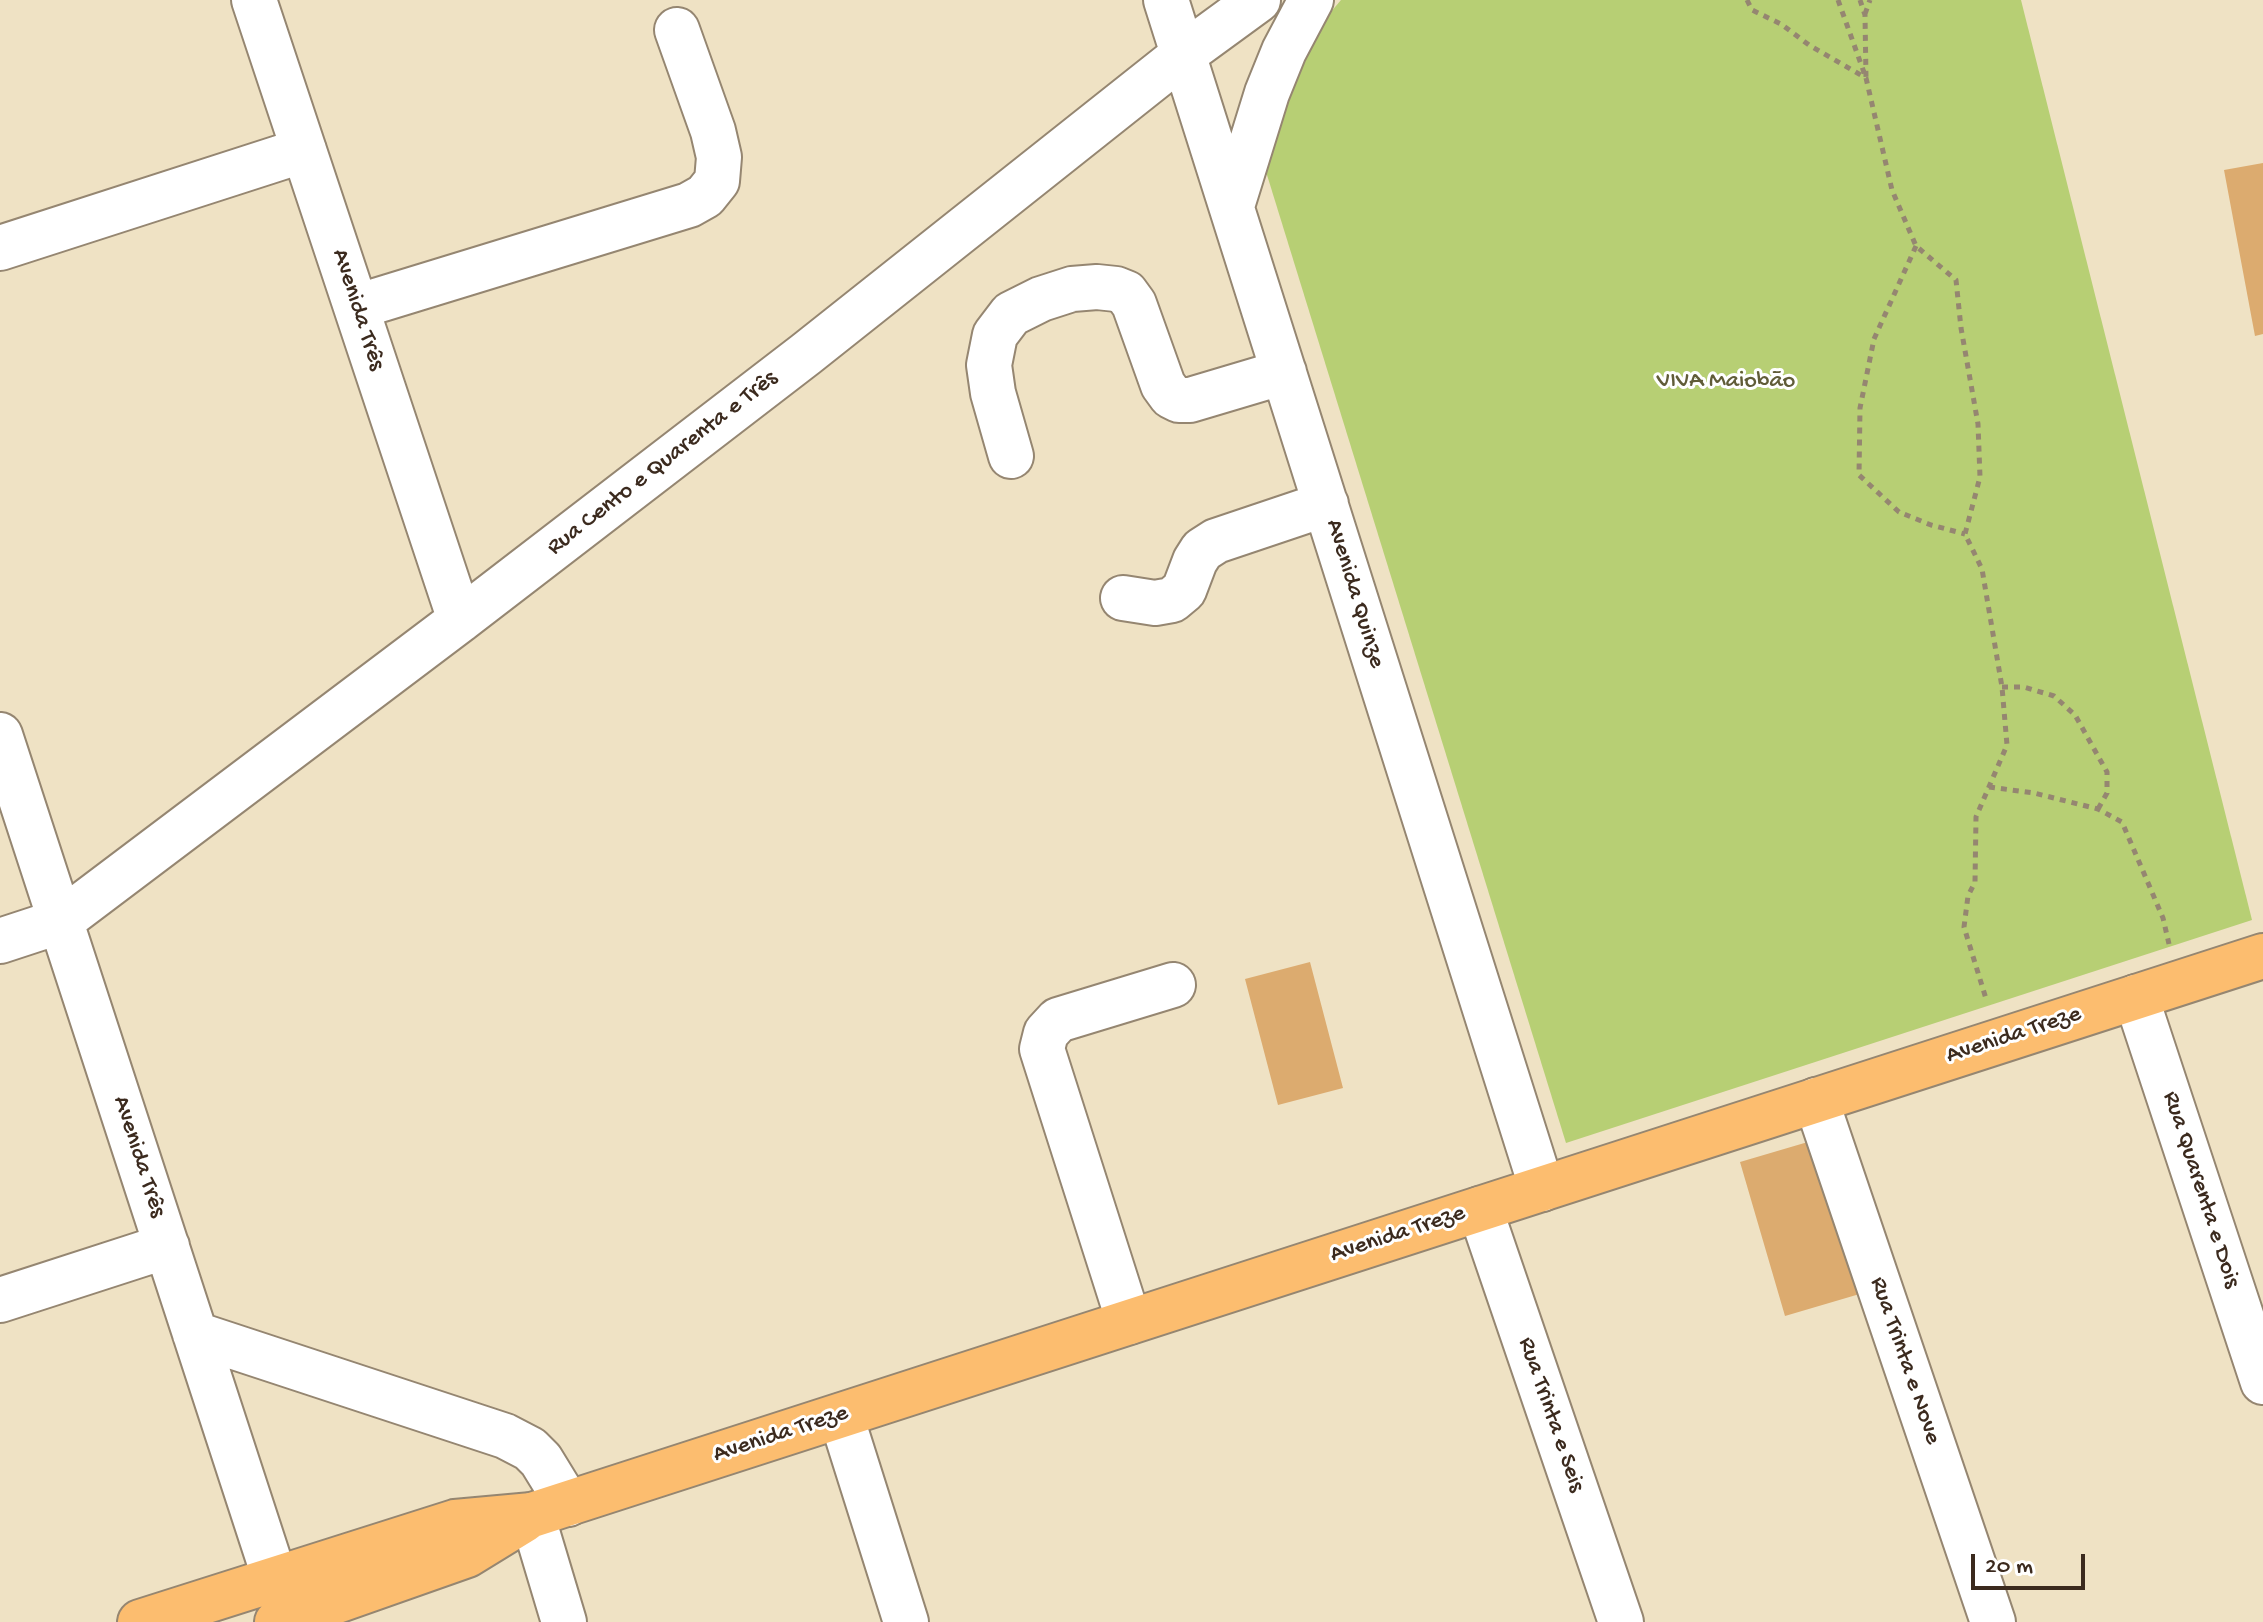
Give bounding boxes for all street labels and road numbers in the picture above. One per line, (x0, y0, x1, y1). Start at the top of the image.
street label: Avenida Três (324, 246, 390, 374)
street label: Rua Cento e Quarenta e Três (542, 365, 784, 563)
street label: Avenida Quinze (1318, 516, 1390, 672)
street label: Avenida Treze (1943, 1001, 2085, 1071)
street label: Rua Quarenta e Dois (2155, 1088, 2245, 1292)
street label: Avenida Três (105, 1093, 171, 1221)
street label: Avenida Treze (1327, 1200, 1469, 1270)
street label: Rua Trinta e Nove (1862, 1274, 1946, 1448)
street label: Rua Trinta e Seis (1510, 1334, 1590, 1496)
street label: Avenida Treze (710, 1400, 852, 1470)

